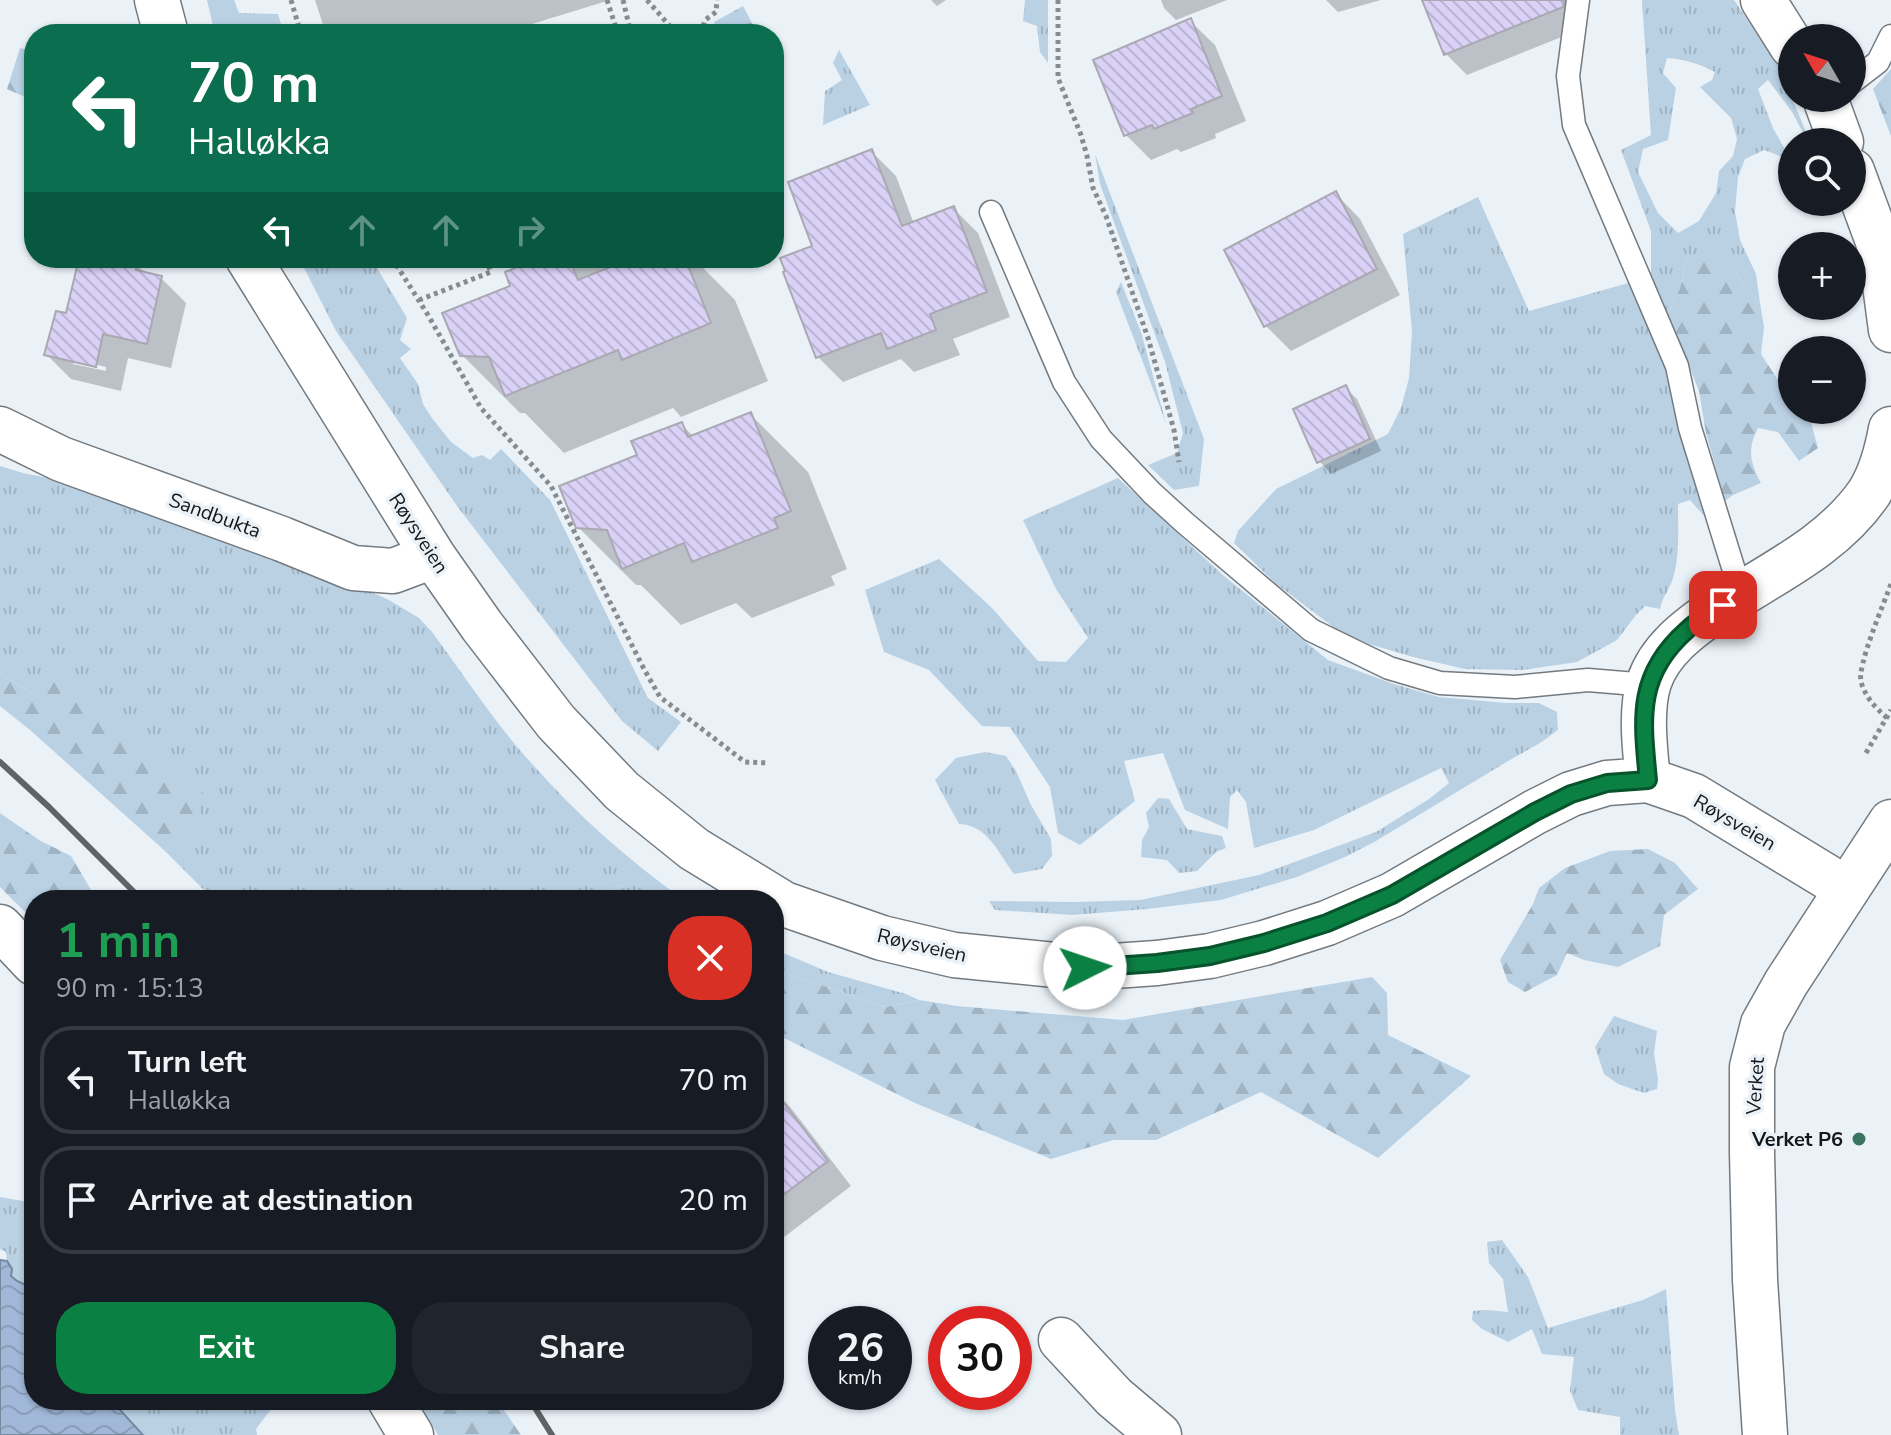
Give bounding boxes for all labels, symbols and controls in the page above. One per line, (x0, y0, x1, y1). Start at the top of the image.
north arrow (1778, 24, 1866, 112)
map controls (1778, 24, 1866, 424)
text: 70 m (188, 45, 319, 122)
icon: left (56, 56, 160, 160)
text: Halløkka (188, 118, 331, 167)
button: search (1778, 128, 1866, 216)
icon: left (256, 208, 300, 252)
icon: ahead (340, 208, 384, 252)
icon: ahead (424, 208, 468, 252)
icon: right (508, 208, 552, 252)
button: + (1778, 232, 1866, 320)
button: − (1778, 336, 1866, 424)
street label: Sandbukta (165, 486, 265, 545)
street label: Røysveien (382, 488, 455, 579)
pin (1689, 571, 1757, 639)
icon: arrive (1701, 583, 1745, 627)
street label: Røysveien (1689, 788, 1781, 857)
text: 1 min (56, 908, 180, 974)
button: close (668, 916, 752, 1000)
street label: Røysveien (874, 922, 969, 969)
position arrow (1043, 926, 1127, 1010)
text: 90 m · 15:13 (56, 971, 204, 1006)
text: Turn left (128, 1042, 246, 1083)
street label: Verket (1740, 1055, 1771, 1117)
icon: left (60, 1058, 104, 1102)
text: 70 m (679, 1060, 748, 1101)
text: Halløkka (128, 1083, 231, 1118)
place label: Verket P6 (1751, 1126, 1843, 1153)
marker: Verket P6 (1850, 1130, 1868, 1148)
icon: arrive (60, 1178, 104, 1222)
text: Arrive at destination (128, 1180, 413, 1221)
text: 20 m (679, 1180, 748, 1221)
button: Exit (56, 1302, 396, 1394)
button: Share (412, 1302, 752, 1394)
speed limit sign: 30 (928, 1306, 1032, 1410)
text: 26 (836, 1321, 884, 1375)
text: km/h (838, 1364, 882, 1391)

